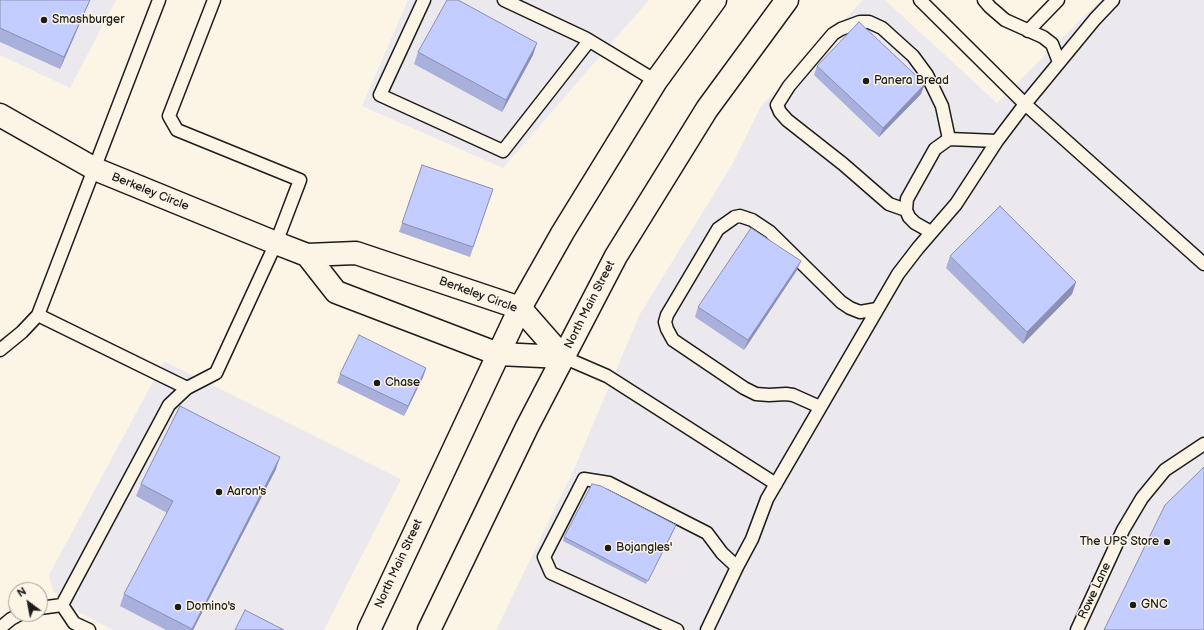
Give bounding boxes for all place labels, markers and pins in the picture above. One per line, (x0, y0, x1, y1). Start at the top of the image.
place label: Smashburger (52, 13, 124, 27)
marker: Smashburger (39, 15, 49, 25)
place label: Panera Bread (874, 74, 949, 88)
marker: Panera Bread (861, 76, 871, 86)
place label: Chase (385, 376, 420, 390)
marker: Chase (372, 378, 382, 388)
place label: Aaron's (227, 485, 266, 499)
marker: Aaron's (214, 487, 224, 497)
place label: The UPS Store (1080, 535, 1159, 549)
marker: The UPS Store (1162, 537, 1172, 547)
place label: Bojangles' (616, 541, 672, 555)
marker: Bojangles' (603, 543, 613, 553)
place label: GNC (1141, 598, 1168, 612)
place label: Domino's (186, 600, 235, 614)
marker: GNC (1128, 600, 1138, 610)
marker: Domino's (173, 602, 183, 612)

